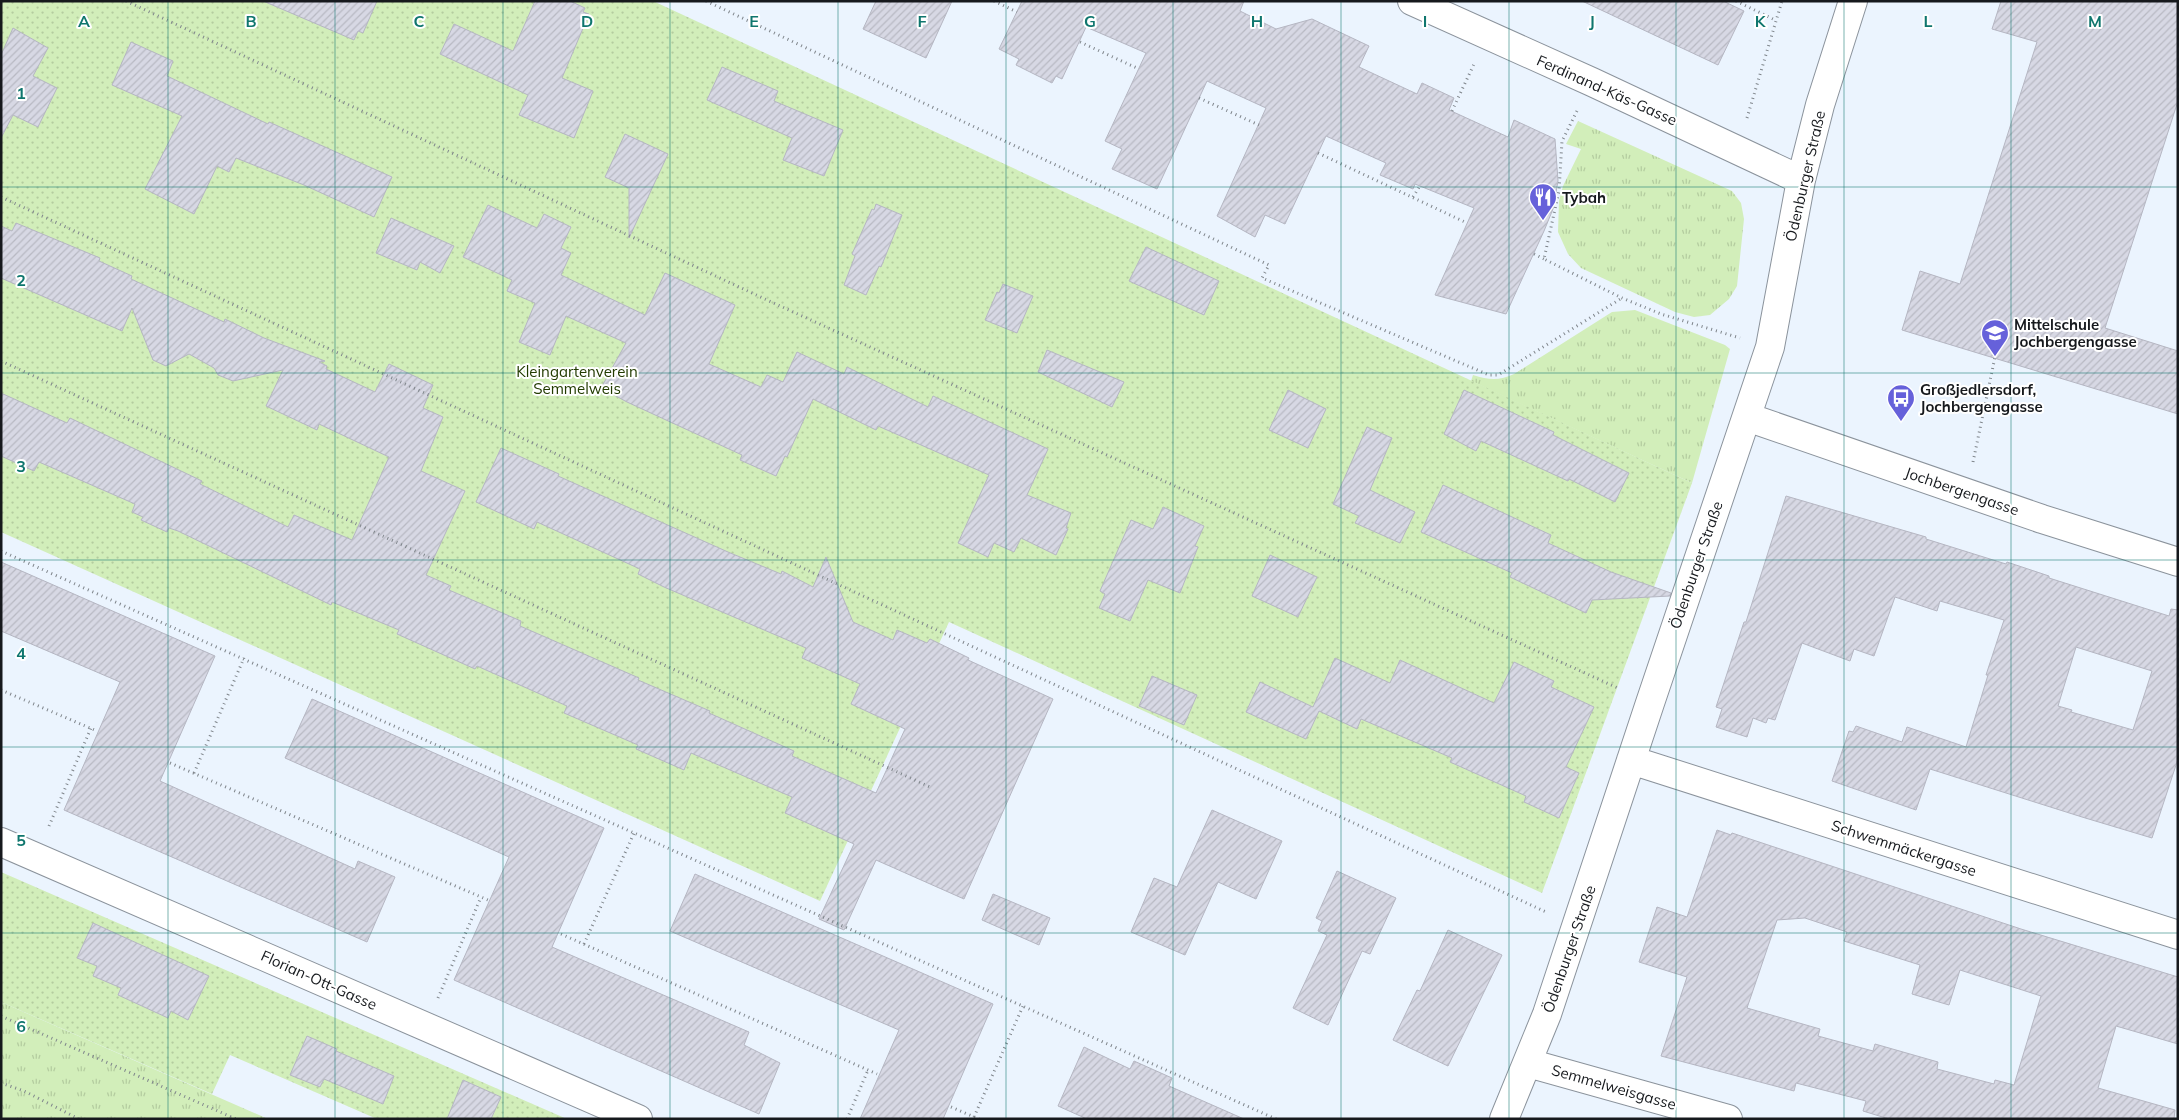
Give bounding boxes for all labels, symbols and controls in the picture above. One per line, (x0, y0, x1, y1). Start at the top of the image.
text: A (78, 11, 90, 31)
text: B (245, 11, 257, 31)
text: C (414, 11, 425, 31)
text: D (581, 11, 593, 31)
text: E (749, 11, 759, 31)
text: F (917, 11, 927, 31)
text: G (1084, 11, 1096, 31)
text: H (1251, 11, 1263, 31)
text: I (1423, 11, 1427, 31)
text: J (1589, 11, 1595, 31)
text: K (1755, 11, 1767, 31)
text: L (1924, 11, 1933, 31)
text: M (2088, 11, 2102, 31)
street label: Ferdinand-Käs-Gasse (1534, 50, 1680, 130)
text: 1 (16, 83, 26, 103)
street label: Ödenburger Straße (1781, 109, 1829, 243)
restaurant icon: Tybah (1528, 182, 1558, 221)
place label: Tybah (1562, 188, 1606, 207)
text: 2 (16, 270, 26, 290)
place label: Mittelschule Jochbergengasse (2014, 315, 2137, 351)
school or university icon: Mittelschule Jochbergengasse (1980, 318, 2010, 357)
park label: Kleingartenverein Semmelweis (516, 362, 638, 398)
place label: Großjedlersdorf, Jochbergengasse (1920, 380, 2043, 416)
bus stop icon: Großjedlersdorf, Jochbergengasse (1886, 383, 1916, 422)
text: 3 (16, 456, 26, 476)
street label: Jochbergengasse (1903, 463, 2021, 519)
street label: Ödenburger Straße (1665, 499, 1727, 631)
text: 4 (16, 643, 26, 663)
street label: Schwemmäckergasse (1829, 816, 1979, 880)
text: 5 (16, 830, 26, 850)
street label: Ödenburger Straße (1538, 883, 1600, 1015)
street label: Florian-Ott-Gasse (258, 946, 380, 1014)
text: 6 (16, 1016, 26, 1036)
street label: Semmelweisgasse (1549, 1060, 1679, 1114)

